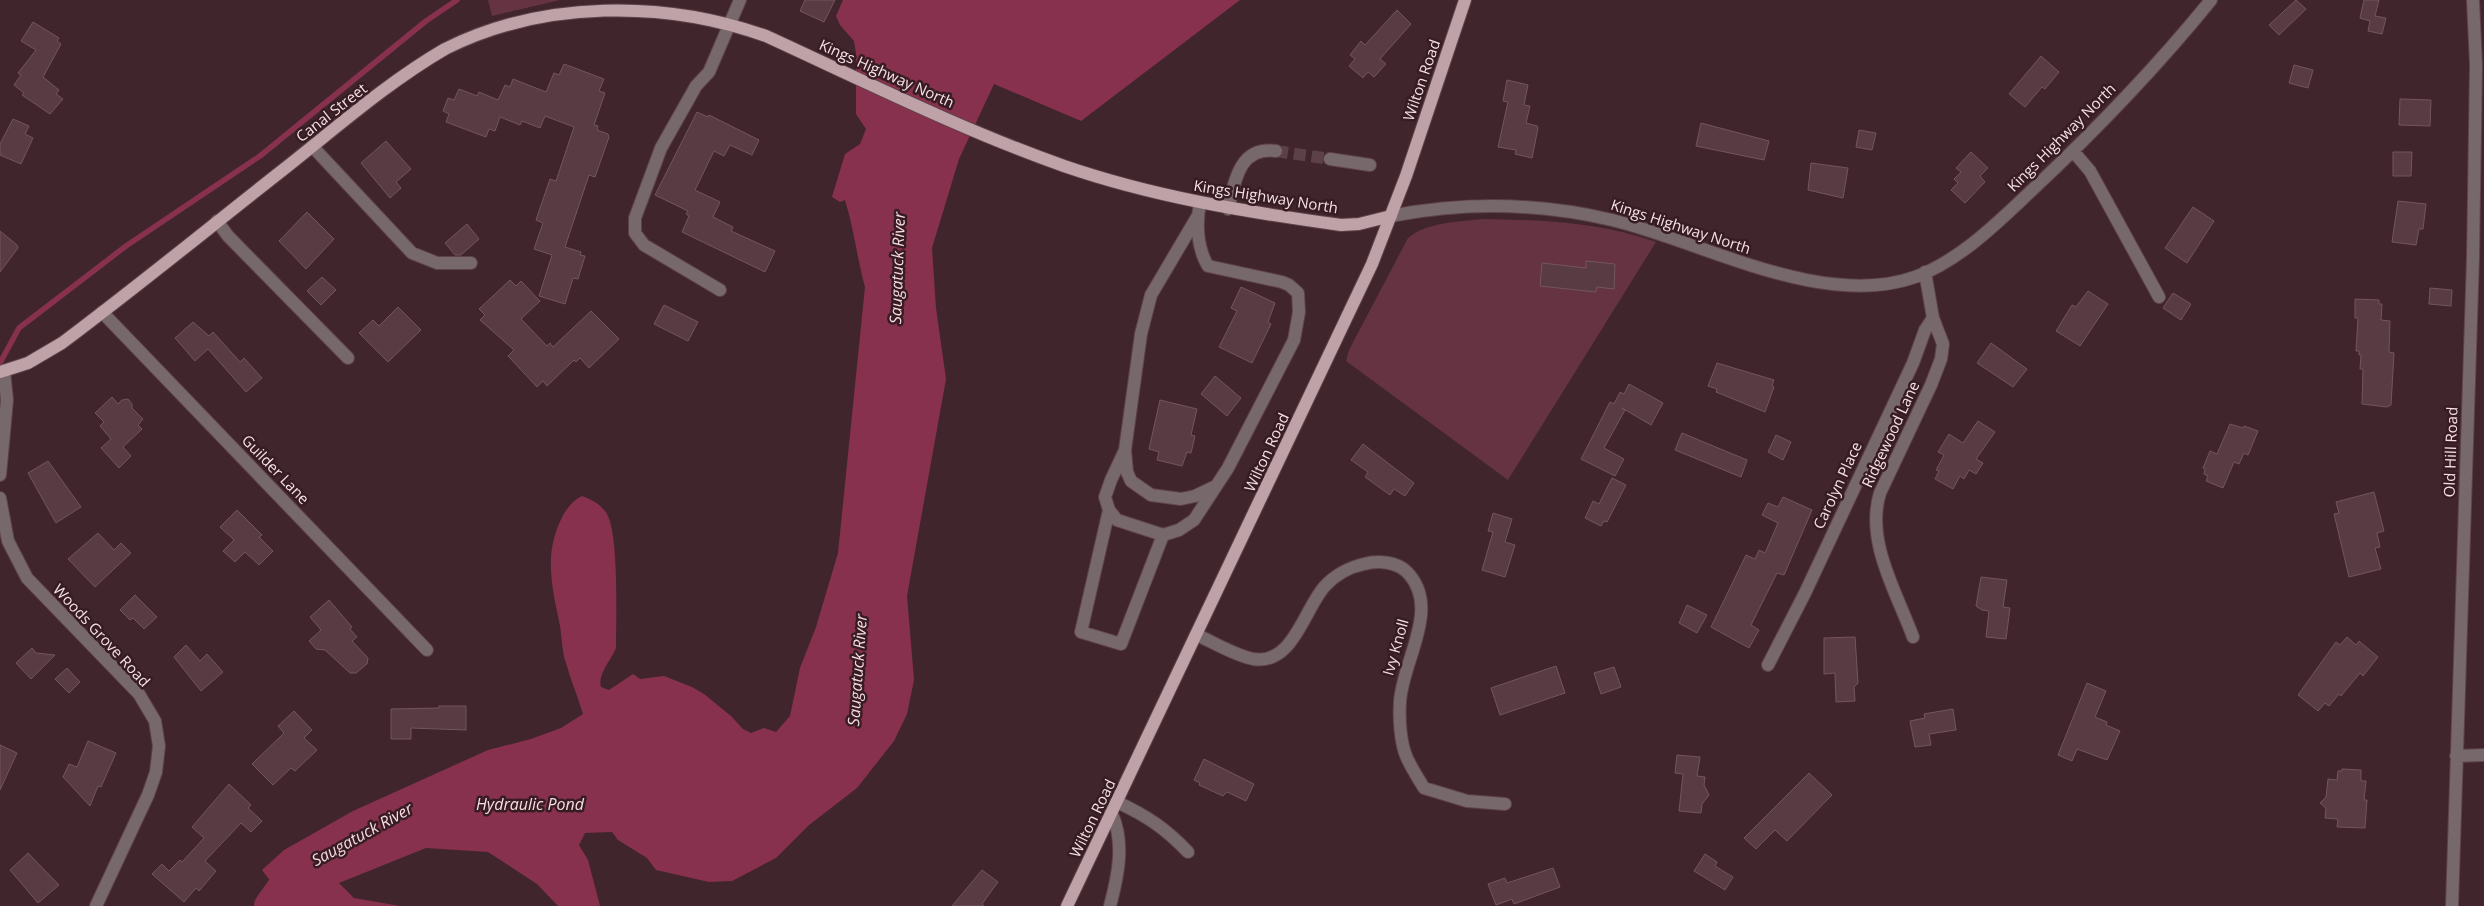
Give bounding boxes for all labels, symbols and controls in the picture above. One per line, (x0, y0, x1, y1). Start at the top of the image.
street label: Kings Highway North (816, 34, 958, 112)
street label: Wilton Road (1398, 37, 1444, 123)
street label: Canal Street (291, 78, 371, 146)
street label: Kings Highway North (2002, 78, 2120, 196)
street label: Kings Highway North (1192, 175, 1340, 217)
street label: Kings Highway North (1609, 194, 1753, 258)
water label: Saugatuck River (884, 211, 910, 324)
street label: Ridgewood Lane (1857, 378, 1923, 490)
street label: Old Hill Road (2438, 406, 2462, 498)
street label: Wilton Road (1239, 409, 1293, 495)
street label: Guilder Lane (238, 430, 314, 508)
street label: Carolyn Place (1808, 438, 1866, 532)
street label: Woods Grove Road (49, 579, 155, 691)
water label: Saugatuck River (842, 613, 872, 727)
street label: Ivy Knoll (1377, 616, 1413, 678)
street label: Wilton Road (1064, 776, 1120, 860)
water label: Hydraulic Pond (476, 793, 585, 815)
water label: Saugatuck River (308, 797, 417, 871)

